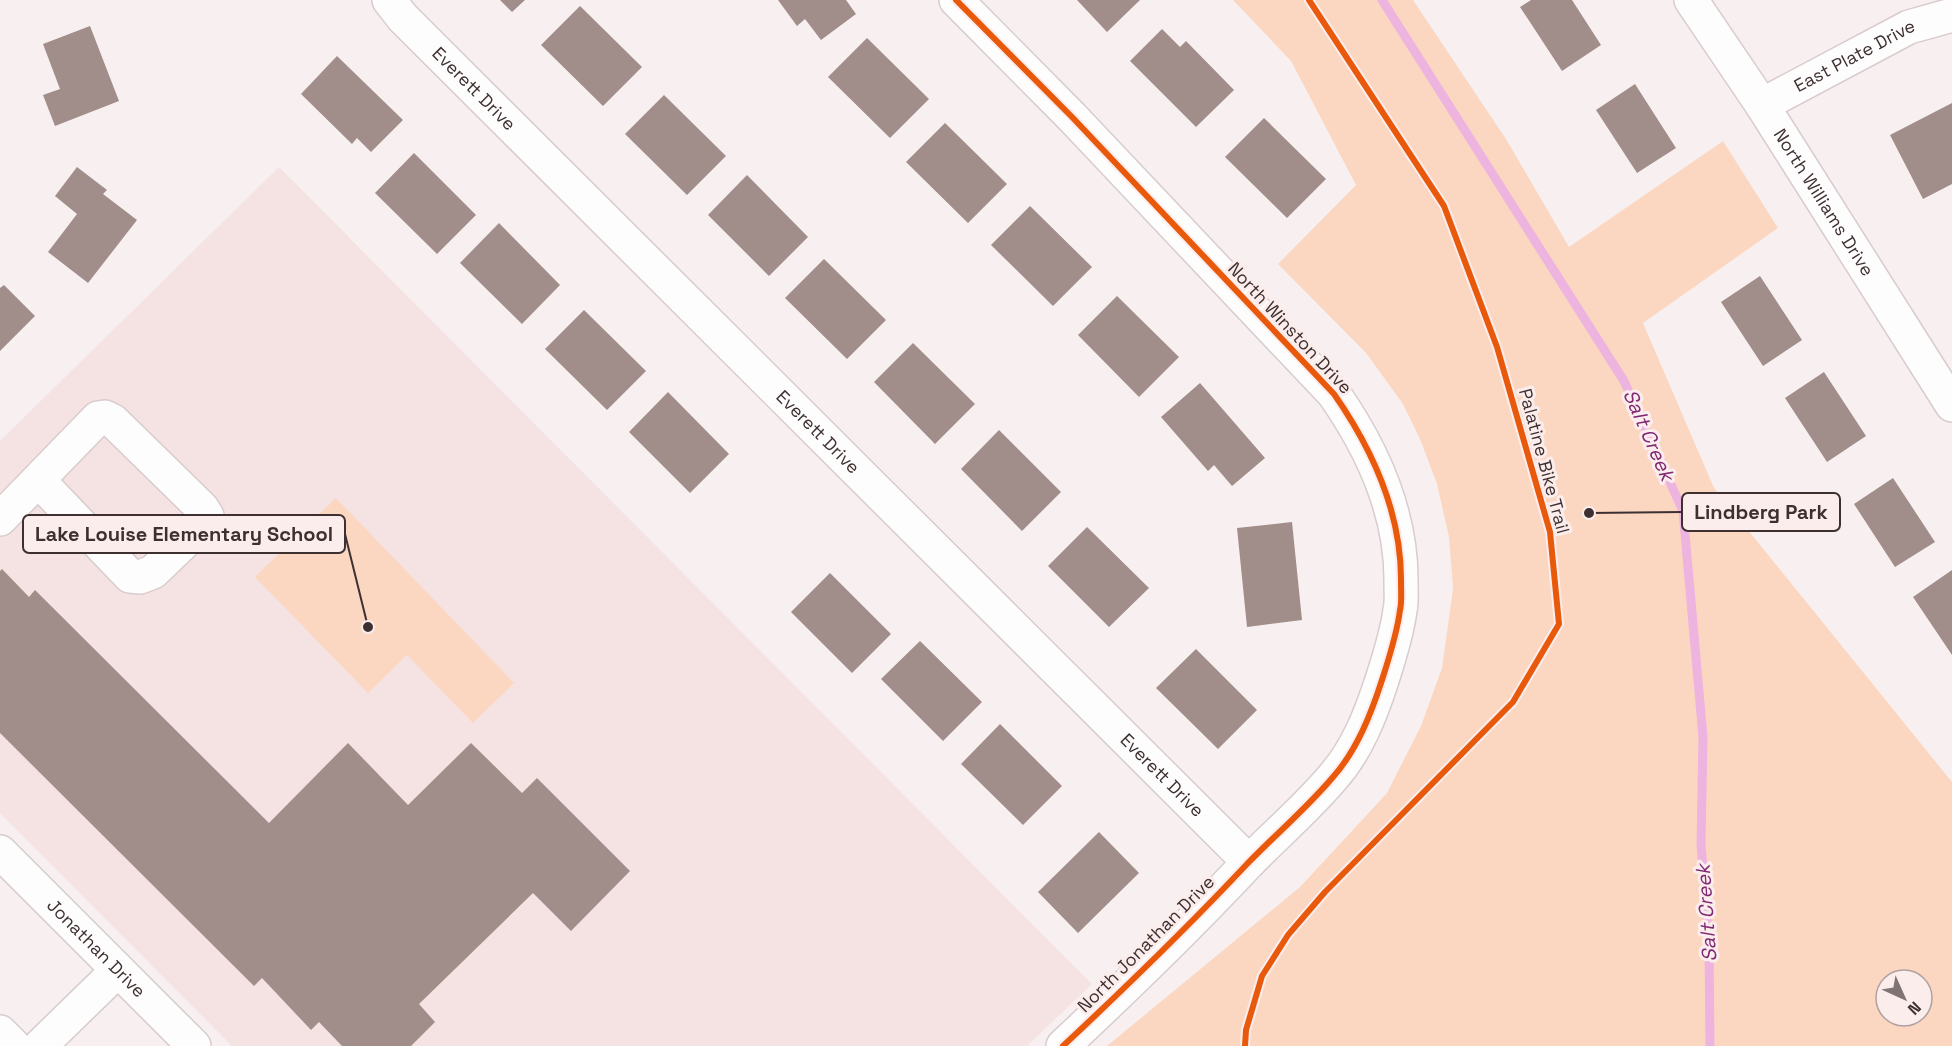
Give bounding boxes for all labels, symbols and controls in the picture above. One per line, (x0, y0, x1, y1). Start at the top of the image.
street label: East Plate Drive (1790, 14, 1917, 97)
street label: Everett Drive (428, 42, 521, 135)
street label: North Williams Drive (1769, 124, 1879, 280)
street label: North Winston Drive (1223, 257, 1357, 398)
street label: Everett Drive (772, 385, 865, 478)
water label: Salt Creek (1617, 385, 1682, 487)
street label: Palatine Bike Trail (1514, 386, 1575, 536)
callout: Lindberg Park (1682, 493, 1840, 531)
text: Lindberg Park (1694, 499, 1828, 525)
callout: Lake Louise Elementary School (23, 515, 345, 553)
text: Lake Louise Elementary School (35, 521, 333, 547)
street label: Everett Drive (1116, 728, 1209, 822)
water label: Salt Creek (1689, 861, 1722, 963)
street label: North Jonathan Drive (1072, 870, 1219, 1017)
street label: Jonathan Drive (42, 893, 151, 1002)
north arrow (1874, 968, 1934, 1028)
text: N (1903, 997, 1925, 1019)

